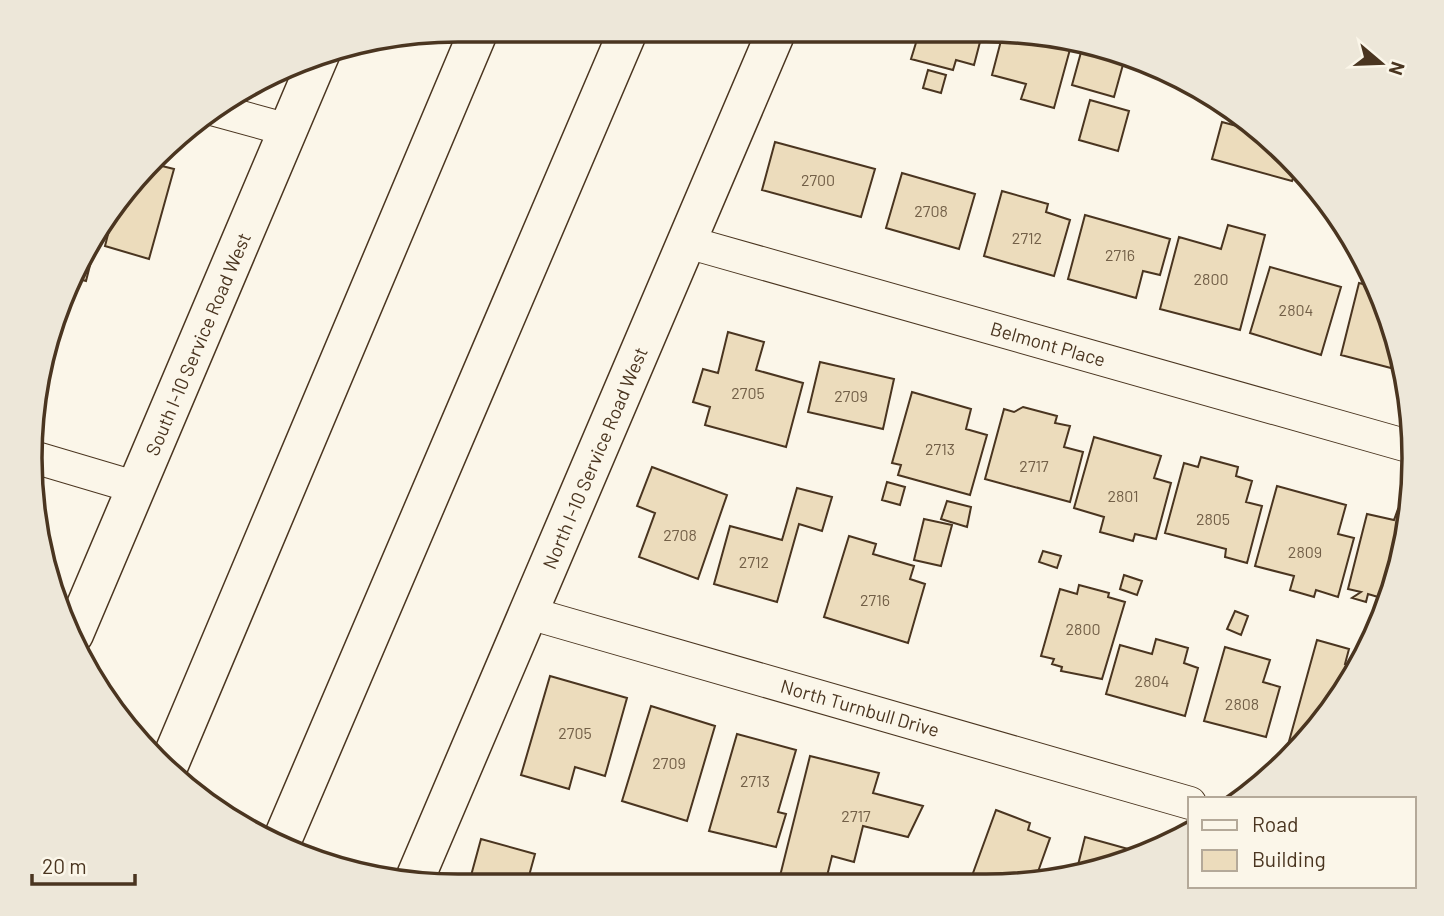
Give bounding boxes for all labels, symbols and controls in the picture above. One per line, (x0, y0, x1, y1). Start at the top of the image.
north arrow (1346, 28, 1416, 98)
text: N (1385, 59, 1410, 78)
house number: 2700 (801, 170, 835, 189)
house number: 2708 (914, 201, 948, 220)
house number: 2712 (1012, 228, 1042, 247)
street label: South I-10 Service Road West (140, 229, 255, 459)
house number: 2716 (1105, 245, 1135, 264)
house number: 2800 (1194, 269, 1229, 288)
house number: 2804 (1279, 300, 1313, 319)
street label: Belmont Place (988, 316, 1108, 371)
street label: North I-10 Service Road West (537, 343, 652, 572)
house number: 2705 (731, 383, 765, 402)
house number: 2709 (834, 386, 868, 405)
house number: 2713 (925, 439, 955, 458)
house number: 2717 (1019, 456, 1049, 475)
house number: 2801 (1107, 486, 1139, 505)
house number: 2805 (1196, 509, 1230, 528)
house number: 2708 (663, 525, 697, 544)
house number: 2809 (1288, 542, 1322, 561)
house number: 2712 (739, 552, 769, 571)
house number: 2716 (860, 590, 890, 609)
house number: 2800 (1066, 619, 1101, 638)
house number: 2804 (1135, 671, 1169, 690)
street label: North Turnbull Drive (778, 674, 942, 741)
house number: 2808 (1225, 694, 1259, 713)
house number: 2705 (558, 723, 592, 742)
house number: 2709 (652, 753, 686, 772)
house number: 2713 (740, 771, 770, 790)
legend (1188, 797, 1416, 888)
house number: 2717 (841, 806, 871, 825)
text: Road (1252, 811, 1298, 836)
scale bar (32, 842, 135, 886)
text: Building (1252, 846, 1326, 871)
text: 20 m (42, 853, 87, 878)

